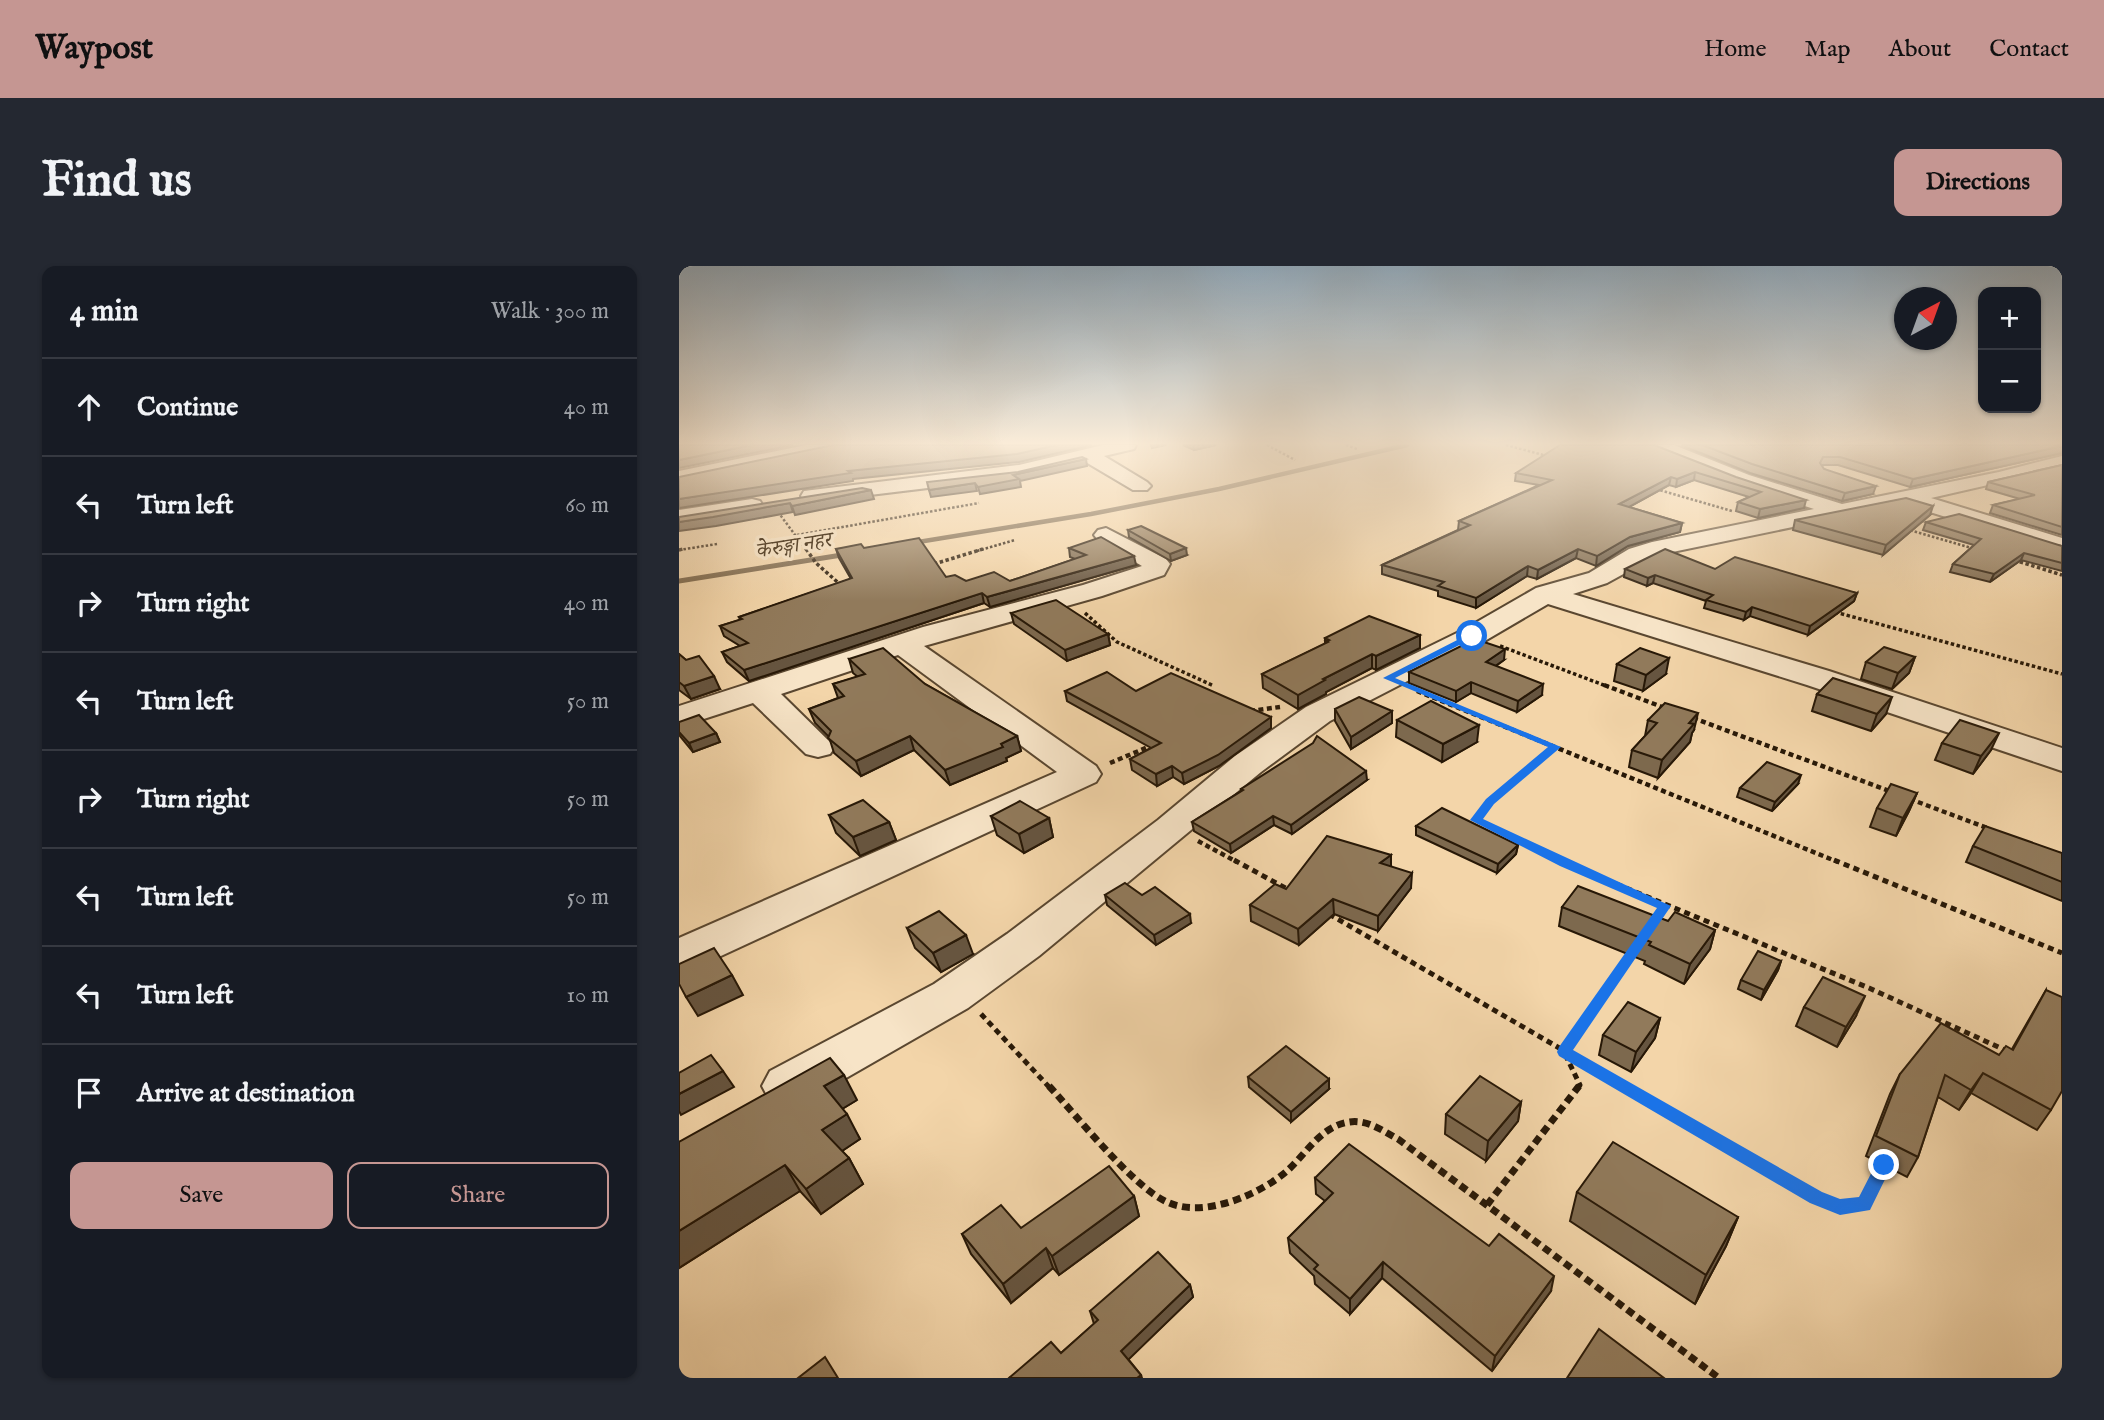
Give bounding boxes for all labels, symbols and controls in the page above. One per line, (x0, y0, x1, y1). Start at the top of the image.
text: Waypost (35, 28, 153, 70)
text: Home (1704, 34, 1767, 65)
text: Map (1805, 34, 1851, 65)
text: About (1889, 34, 1951, 65)
text: Contact (1989, 34, 2069, 65)
button: Directions (1894, 149, 2062, 216)
text: Find us (42, 151, 192, 213)
north arrow (1894, 287, 1957, 350)
map controls (1978, 287, 2041, 413)
button: + (1978, 287, 2041, 350)
text: 4 min (70, 293, 138, 331)
text: Walk · 300 m (491, 297, 609, 326)
button: − (1978, 350, 2041, 413)
icon: ahead (70, 388, 108, 426)
text: Continue (137, 391, 238, 424)
text: 40 m (564, 393, 609, 422)
icon: left (70, 486, 108, 524)
text: Turn left (137, 489, 234, 522)
text: 60 m (565, 491, 609, 520)
water label: केेरुङ्गा नहर (754, 527, 837, 566)
icon: right (70, 584, 108, 622)
text: Turn right (137, 587, 250, 620)
text: 40 m (564, 589, 609, 618)
route start (1456, 620, 1487, 651)
icon: left (70, 682, 108, 720)
text: Turn left (137, 685, 234, 718)
text: 50 m (567, 687, 609, 716)
icon: right (70, 780, 108, 818)
text: Turn right (137, 783, 250, 816)
text: 50 m (567, 785, 609, 814)
icon: left (70, 878, 108, 916)
text: Turn left (137, 881, 234, 914)
text: 50 m (567, 883, 609, 912)
icon: left (70, 976, 108, 1014)
text: Turn left (137, 979, 234, 1012)
text: 10 m (566, 981, 609, 1010)
icon: arrive (70, 1074, 108, 1112)
text: Arrive at destination (137, 1077, 355, 1110)
route end (1868, 1149, 1899, 1180)
button: Save (70, 1162, 333, 1229)
button: Share (347, 1162, 609, 1229)

